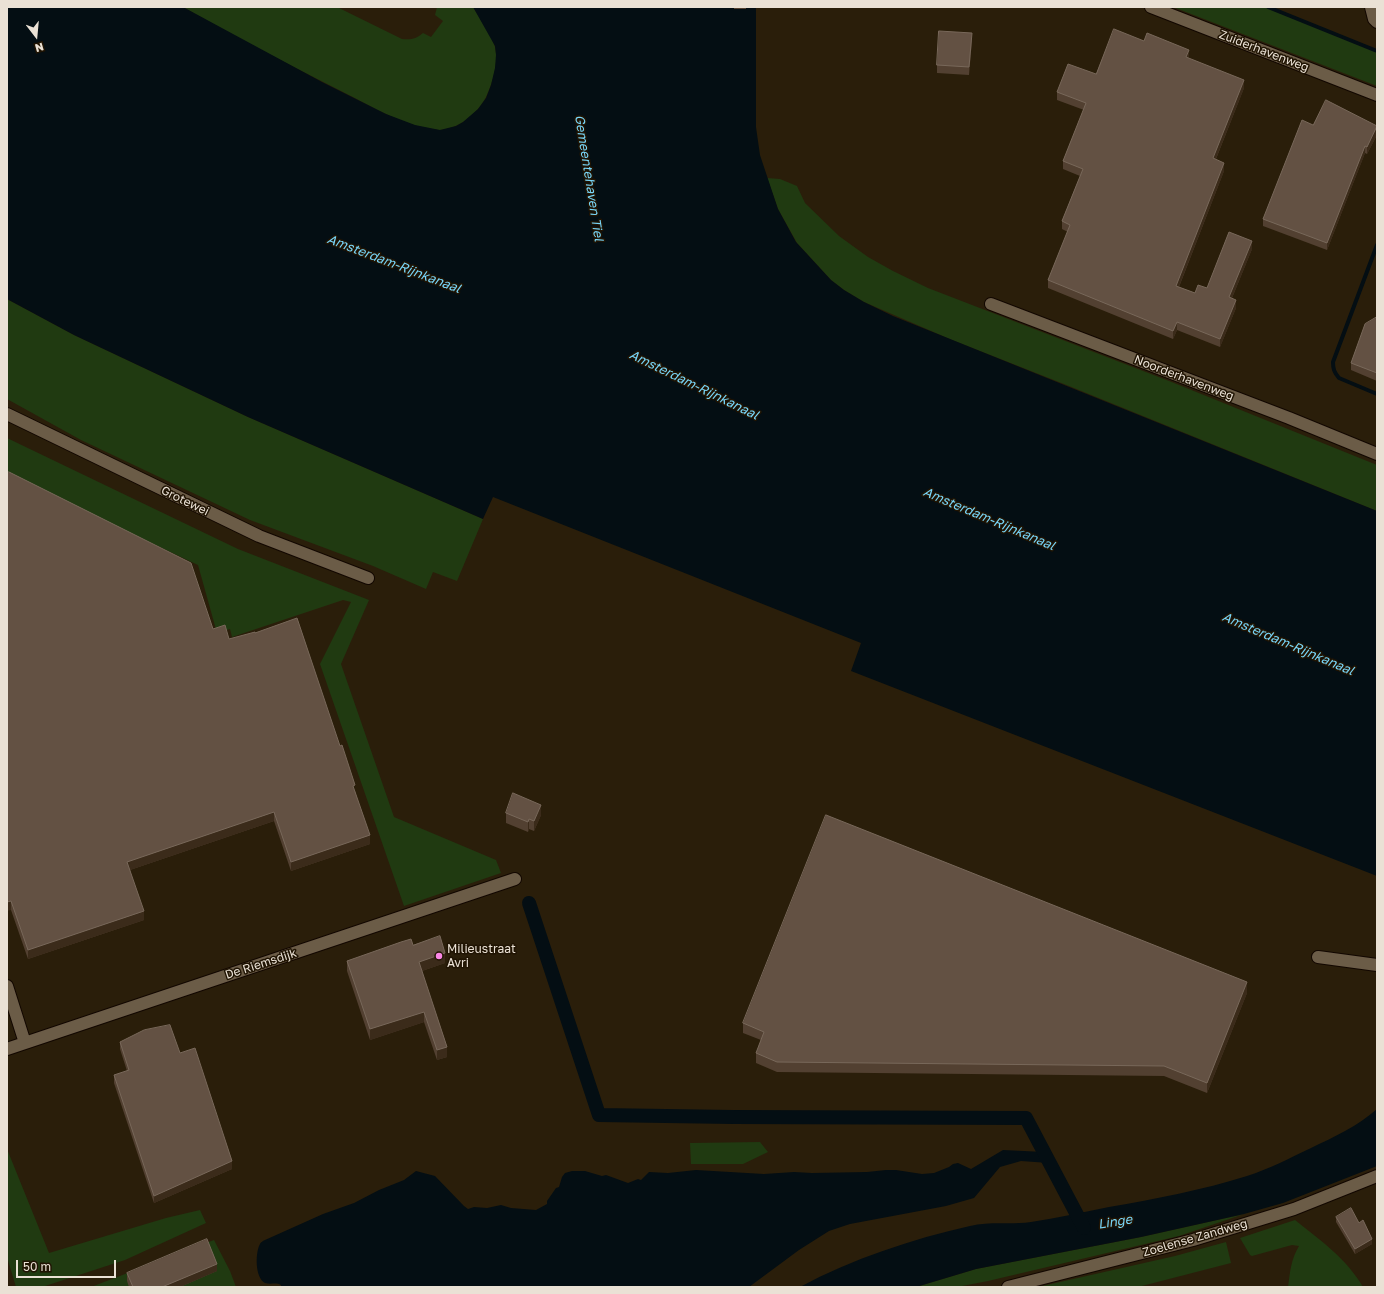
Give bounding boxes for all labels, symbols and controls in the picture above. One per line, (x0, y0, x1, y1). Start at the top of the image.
north arrow (16, 16, 56, 56)
street label: Zuiderhavenweg (1217, 27, 1311, 75)
text: N (34, 41, 45, 55)
water label: Gemeentehaven Tiel (571, 114, 607, 242)
water label: Amsterdam-Rijnkanaal (325, 231, 463, 297)
water label: Amsterdam-Rijnkanaal (627, 347, 761, 423)
street label: Noorderhavenweg (1132, 352, 1236, 404)
street label: Grotewei (159, 483, 211, 519)
water label: Amsterdam-Rijnkanaal (921, 484, 1057, 554)
water label: Amsterdam-Rijnkanaal (1220, 609, 1356, 679)
place label: Milieustraat Avri (447, 942, 516, 970)
street label: De Riemsdijk (223, 946, 299, 982)
marker: Milieustraat Avri (434, 951, 444, 961)
water label: Linge (1097, 1212, 1133, 1232)
street label: Zoelense Zandweg (1141, 1216, 1249, 1260)
scale bar (18, 1252, 118, 1278)
text: 50 m (23, 1259, 51, 1274)

